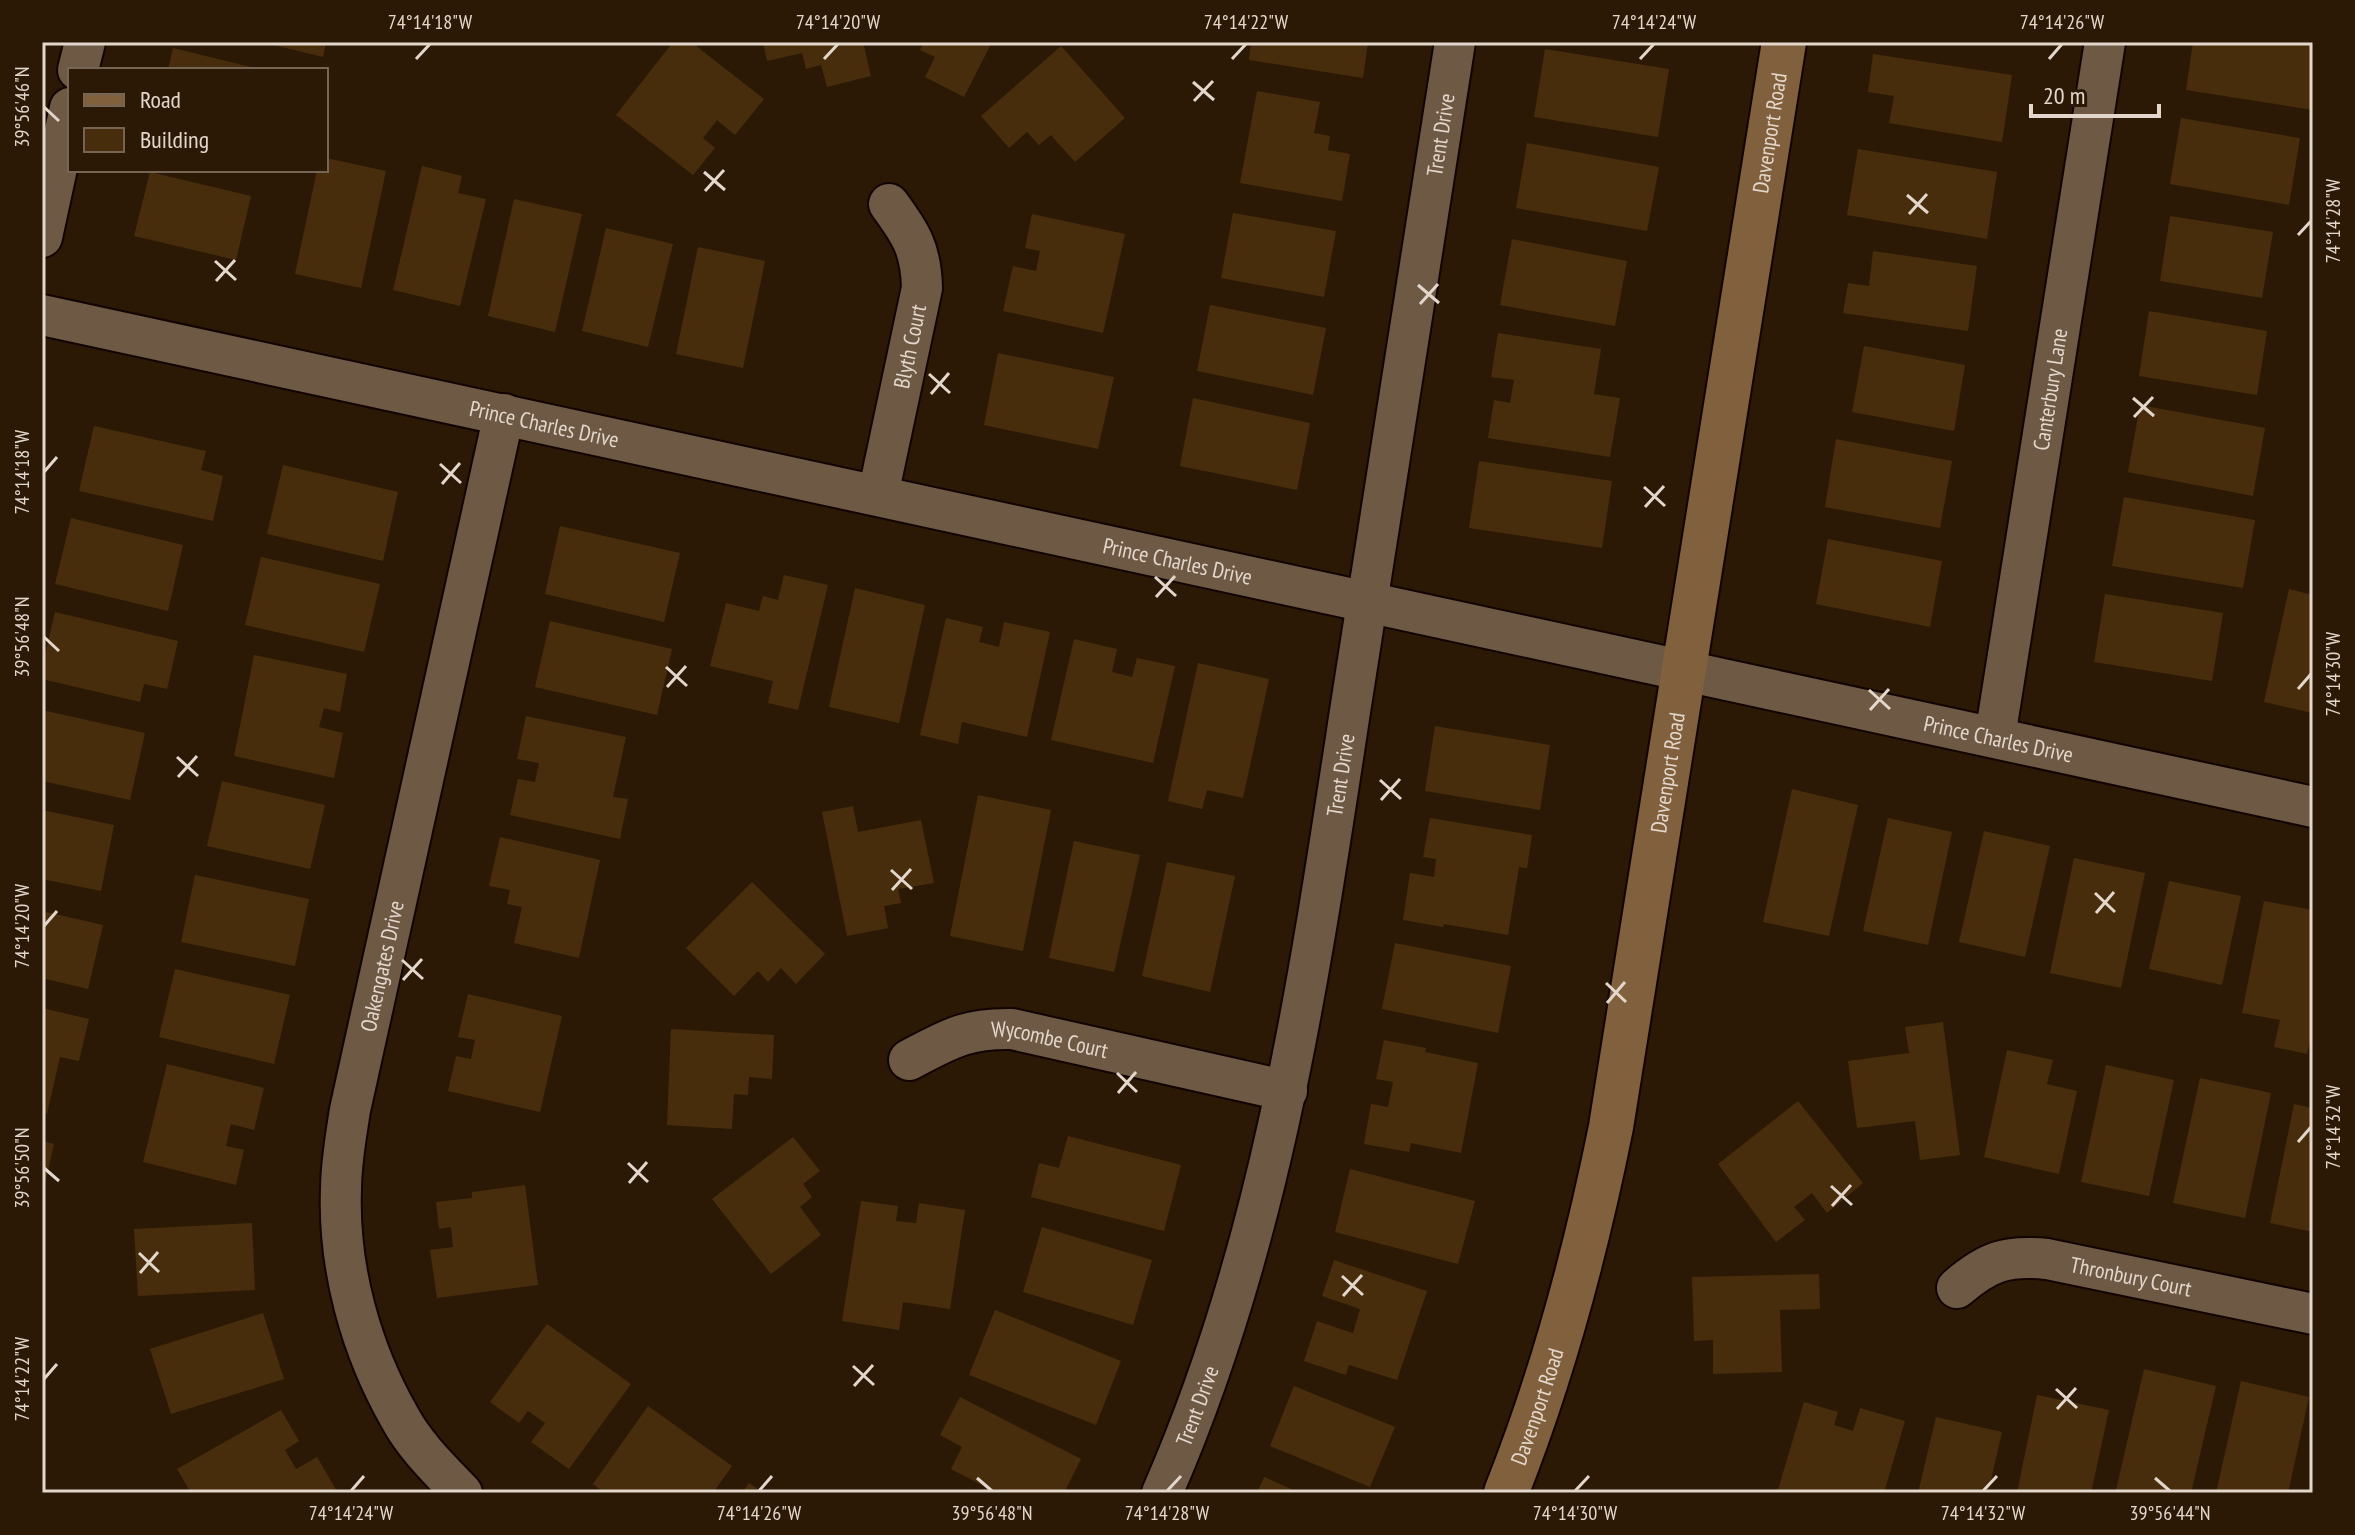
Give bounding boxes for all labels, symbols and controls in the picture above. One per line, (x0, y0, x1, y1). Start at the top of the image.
text: 74°14'18"W (388, 9, 473, 35)
text: 74°14'20"W (796, 9, 881, 35)
text: 74°14'22"W (1204, 9, 1289, 35)
text: 74°14'24"W (1612, 9, 1697, 35)
text: 74°14'26"W (2020, 9, 2105, 35)
text: 39°56'46"N (9, 67, 35, 147)
legend (68, 68, 328, 172)
scale bar (2031, 68, 2159, 118)
street label: Davenport Road (1746, 71, 1793, 195)
text: 20 m (2043, 80, 2085, 111)
text: Road (140, 84, 181, 115)
street label: Trent Drive (1420, 91, 1461, 178)
text: Building (140, 124, 209, 155)
text: 74°14'28"W (2320, 178, 2346, 263)
street label: Blyth Court (887, 302, 932, 391)
street label: Canterbury Lane (2027, 326, 2073, 452)
street label: Prince Charles Drive (467, 394, 622, 454)
text: 74°14'18"W (9, 429, 35, 514)
street label: Prince Charles Drive (1100, 531, 1255, 591)
text: 39°56'48"N (9, 597, 35, 677)
text: 74°14'30"W (2320, 631, 2346, 716)
street label: Prince Charles Drive (1921, 709, 2076, 769)
street label: Davenport Road (1644, 710, 1691, 835)
street label: Trent Drive (1320, 732, 1360, 818)
text: 74°14'20"W (9, 883, 35, 968)
street label: Oakengates Drive (354, 898, 410, 1034)
street label: Wycombe Court (991, 1015, 1111, 1064)
text: 74°14'32"W (2320, 1084, 2346, 1169)
text: 39°56'50"N (9, 1128, 35, 1208)
street label: Thronbury Court (2068, 1250, 2194, 1303)
text: 74°14'22"W (9, 1336, 35, 1421)
street label: Davenport Road (1504, 1345, 1570, 1469)
street label: Trent Drive (1169, 1362, 1225, 1450)
text: 74°14'24"W (309, 1500, 394, 1526)
text: 74°14'26"W (717, 1500, 802, 1526)
text: 39°56'48"N (952, 1500, 1032, 1526)
text: 74°14'28"W (1125, 1500, 1210, 1526)
text: 74°14'30"W (1533, 1500, 1618, 1526)
text: 74°14'32"W (1941, 1500, 2026, 1526)
text: 39°56'44"N (2130, 1500, 2210, 1526)

